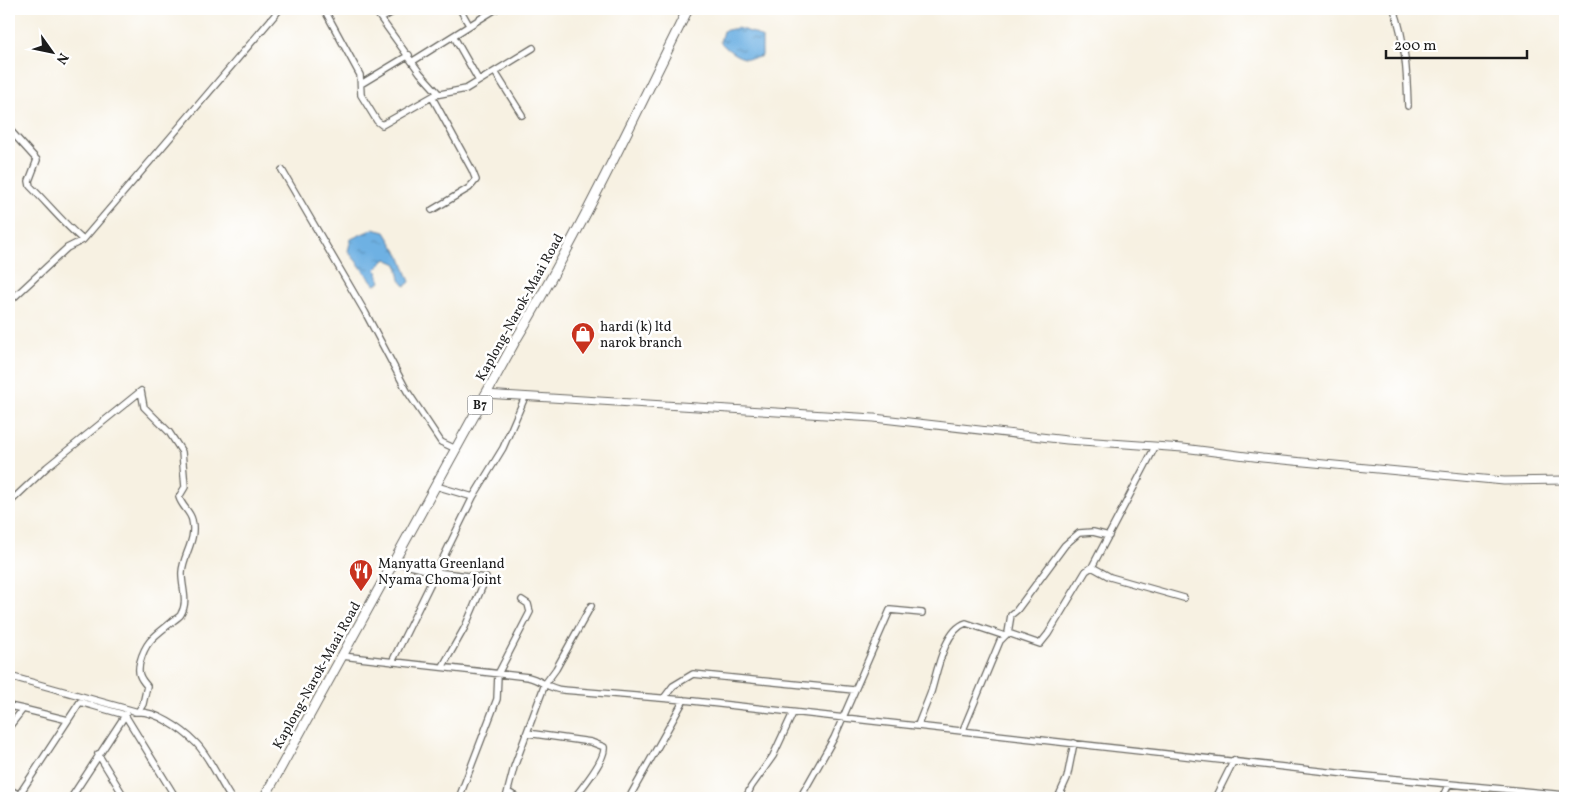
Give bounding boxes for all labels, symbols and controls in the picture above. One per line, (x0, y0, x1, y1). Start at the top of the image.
north arrow (28, 28, 78, 78)
scale bar (1386, 28, 1528, 60)
text: 200 m (1394, 36, 1437, 57)
text: N (51, 49, 72, 68)
street label: Kaplong-Narok-Maai Road (472, 231, 569, 385)
place label: hardi (k) ltd narok branch (600, 318, 682, 353)
shop icon: hardi (k) ltd narok branch (570, 321, 596, 355)
road number: B7 (468, 396, 492, 414)
place label: Manyatta Greenland Nyama Choma Joint (378, 555, 505, 590)
restaurant icon: Manyatta Greenland Nyama Choma Joint (348, 558, 374, 592)
street label: Kaplong-Narok-Maai Road (269, 599, 366, 753)

